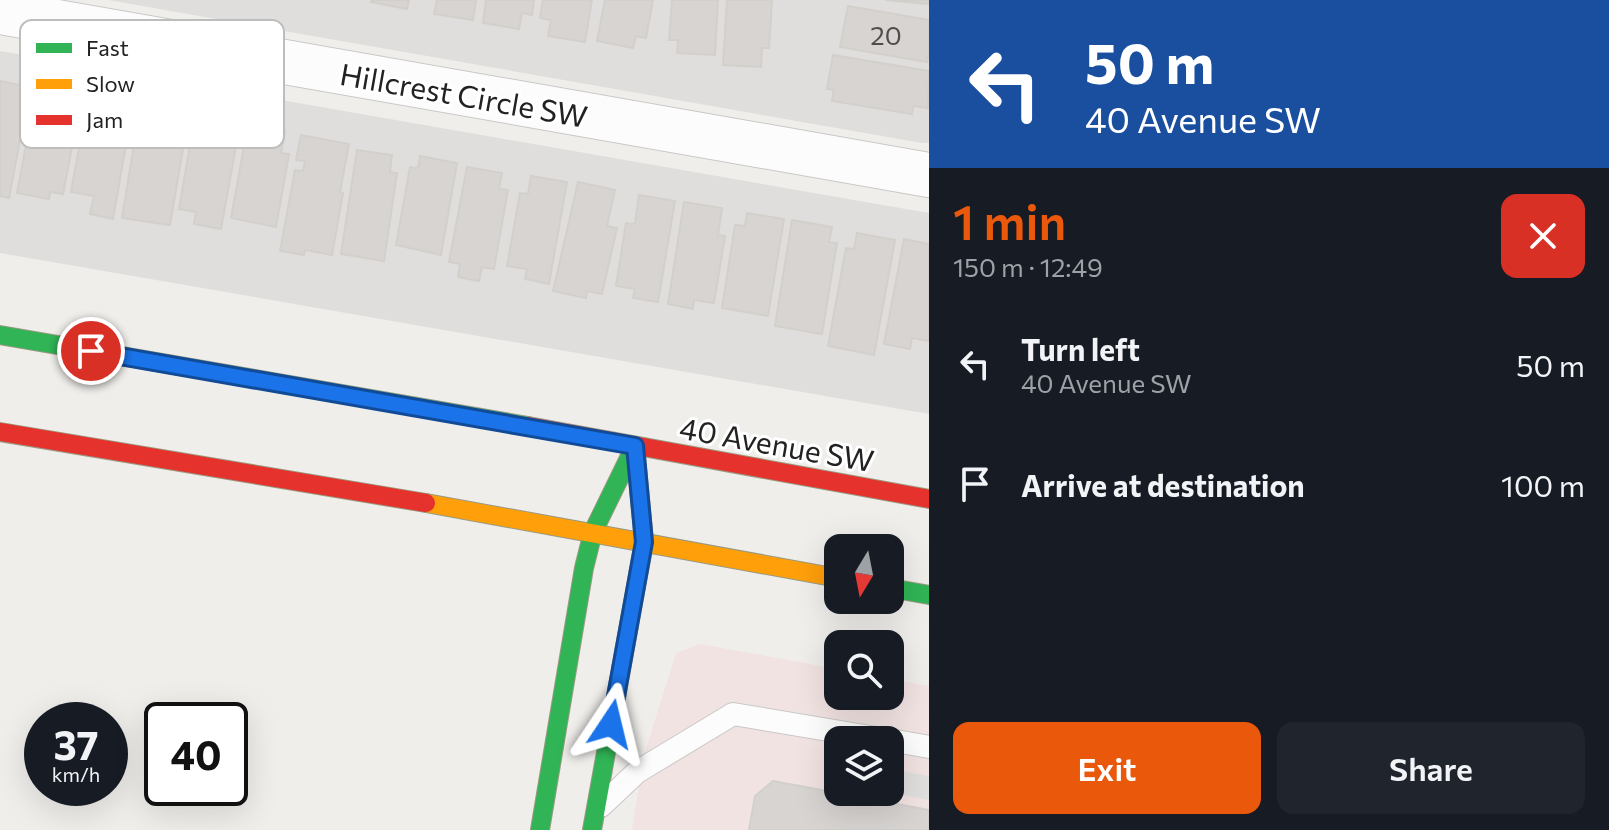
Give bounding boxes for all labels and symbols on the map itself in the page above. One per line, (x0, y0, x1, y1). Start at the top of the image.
house number: 20 (870, 19, 902, 50)
legend (20, 20, 284, 148)
text: Fast (86, 34, 129, 61)
street label: Hillcrest Circle SW (337, 54, 591, 134)
text: Slow (86, 70, 135, 97)
text: Jam (86, 106, 123, 133)
pin (57, 317, 125, 385)
street label: 40 Avenue SW (677, 408, 877, 478)
north arrow (824, 534, 904, 614)
position arrow (569, 682, 653, 766)
speed limit sign: 40 (144, 702, 248, 806)

